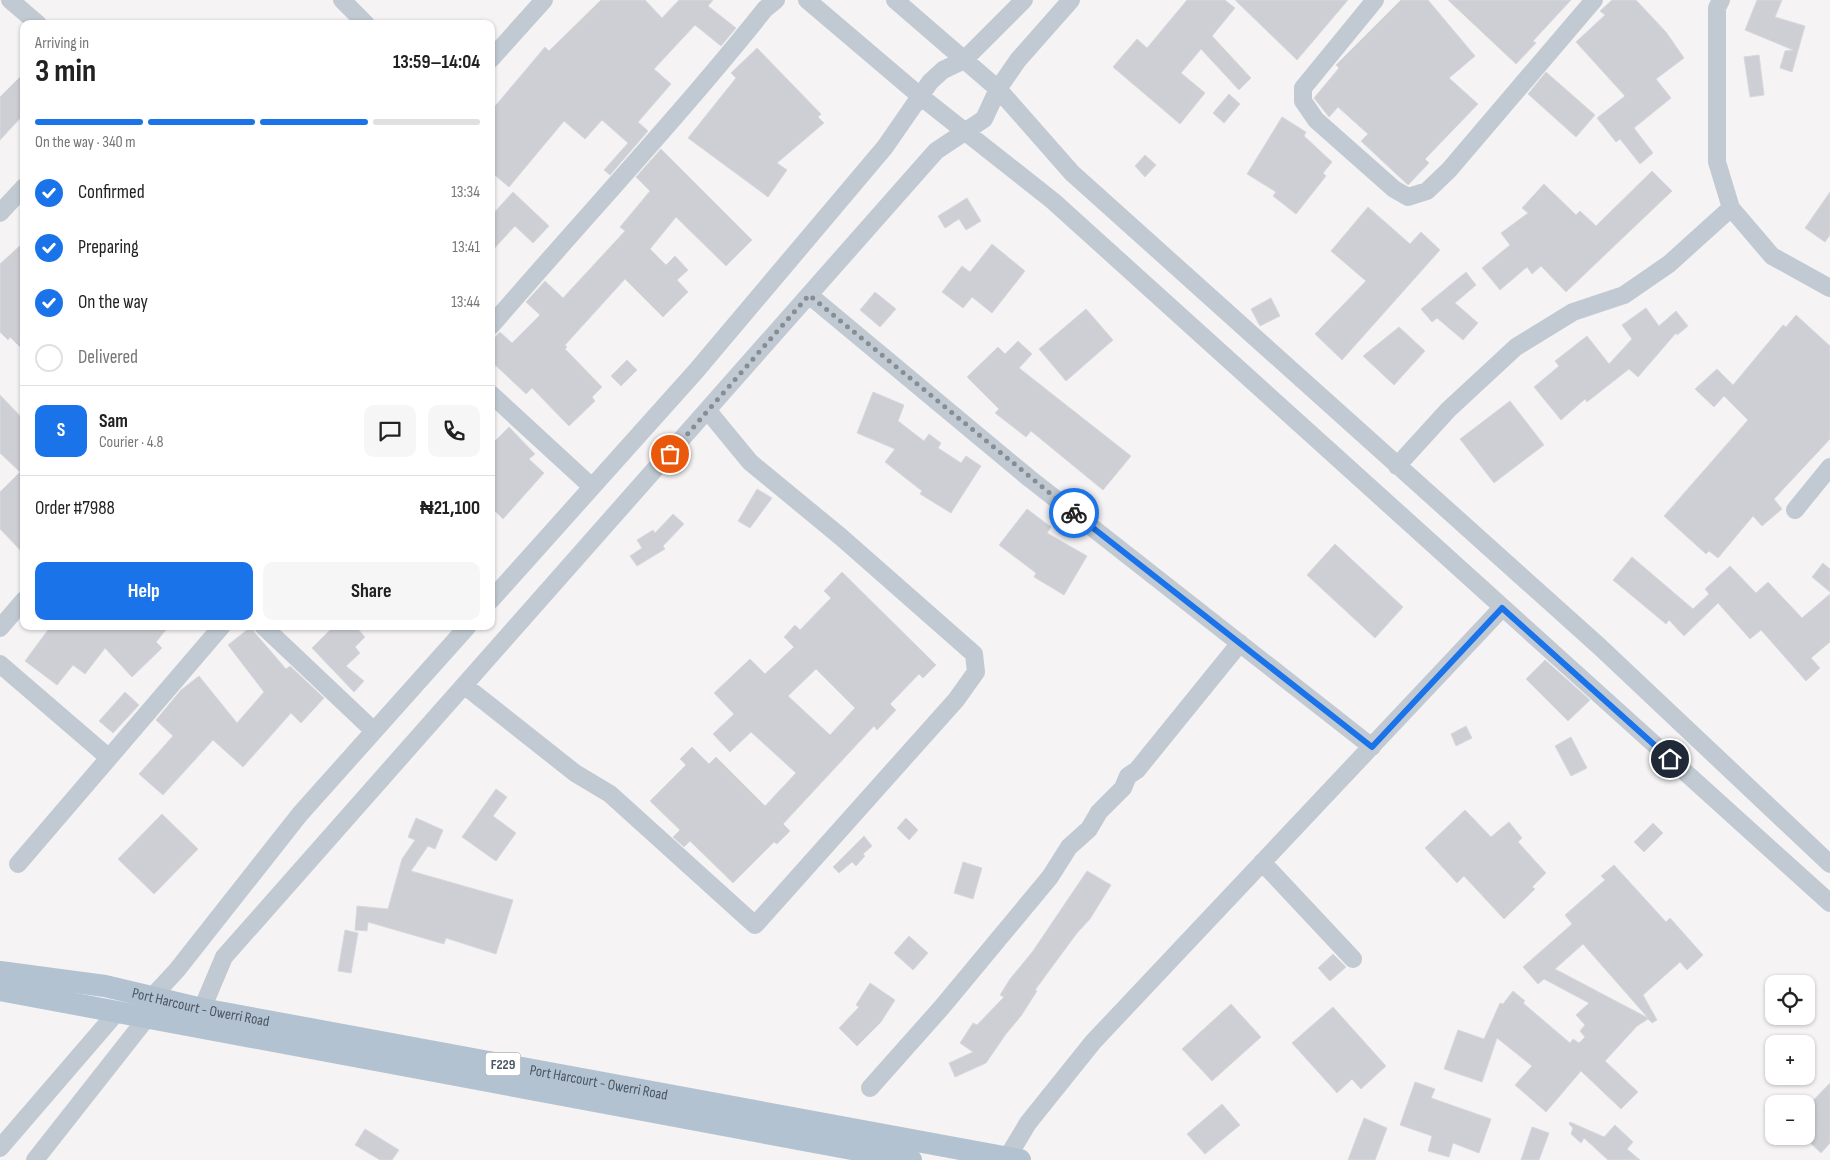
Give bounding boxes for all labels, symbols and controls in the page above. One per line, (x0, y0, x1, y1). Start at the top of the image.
text: Arriving in (35, 34, 89, 53)
text: 13:59–14:04 (393, 51, 480, 74)
text: 3 min (35, 52, 96, 91)
text: On the way · 340 m (35, 133, 136, 152)
icon: check (35, 179, 63, 207)
text: Confirmed (78, 181, 145, 204)
text: 13:34 (451, 183, 480, 202)
icon: check (35, 234, 63, 262)
text: Preparing (78, 236, 139, 259)
text: 13:41 (452, 238, 480, 257)
icon: check (35, 289, 63, 317)
text: On the way (78, 291, 148, 314)
text: 13:44 (451, 293, 480, 312)
text: Delivered (78, 346, 138, 369)
button: chat (364, 405, 416, 457)
button: phone (428, 405, 480, 457)
text: Sam (99, 410, 128, 433)
text: S (57, 419, 65, 442)
text: Courier · 4.8 (99, 433, 163, 452)
pin (649, 433, 691, 475)
icon: bag (656, 440, 684, 468)
courier (1049, 488, 1099, 538)
text: Order #7988 (35, 497, 115, 520)
text: ₦21,100 (420, 497, 480, 520)
icon: bike (1060, 499, 1088, 527)
button: Help (35, 562, 253, 620)
button: Share (263, 562, 480, 620)
pin (1649, 738, 1691, 780)
icon: home (1656, 745, 1684, 773)
map controls (1765, 975, 1815, 1145)
button: locate (1765, 975, 1815, 1025)
street label: Port Harcourt - Owerri Road (130, 984, 271, 1031)
button: + (1765, 1035, 1815, 1085)
road number: F229 (486, 1052, 520, 1076)
street label: Port Harcourt - Owerri Road (528, 1061, 669, 1105)
button: − (1765, 1095, 1815, 1145)

